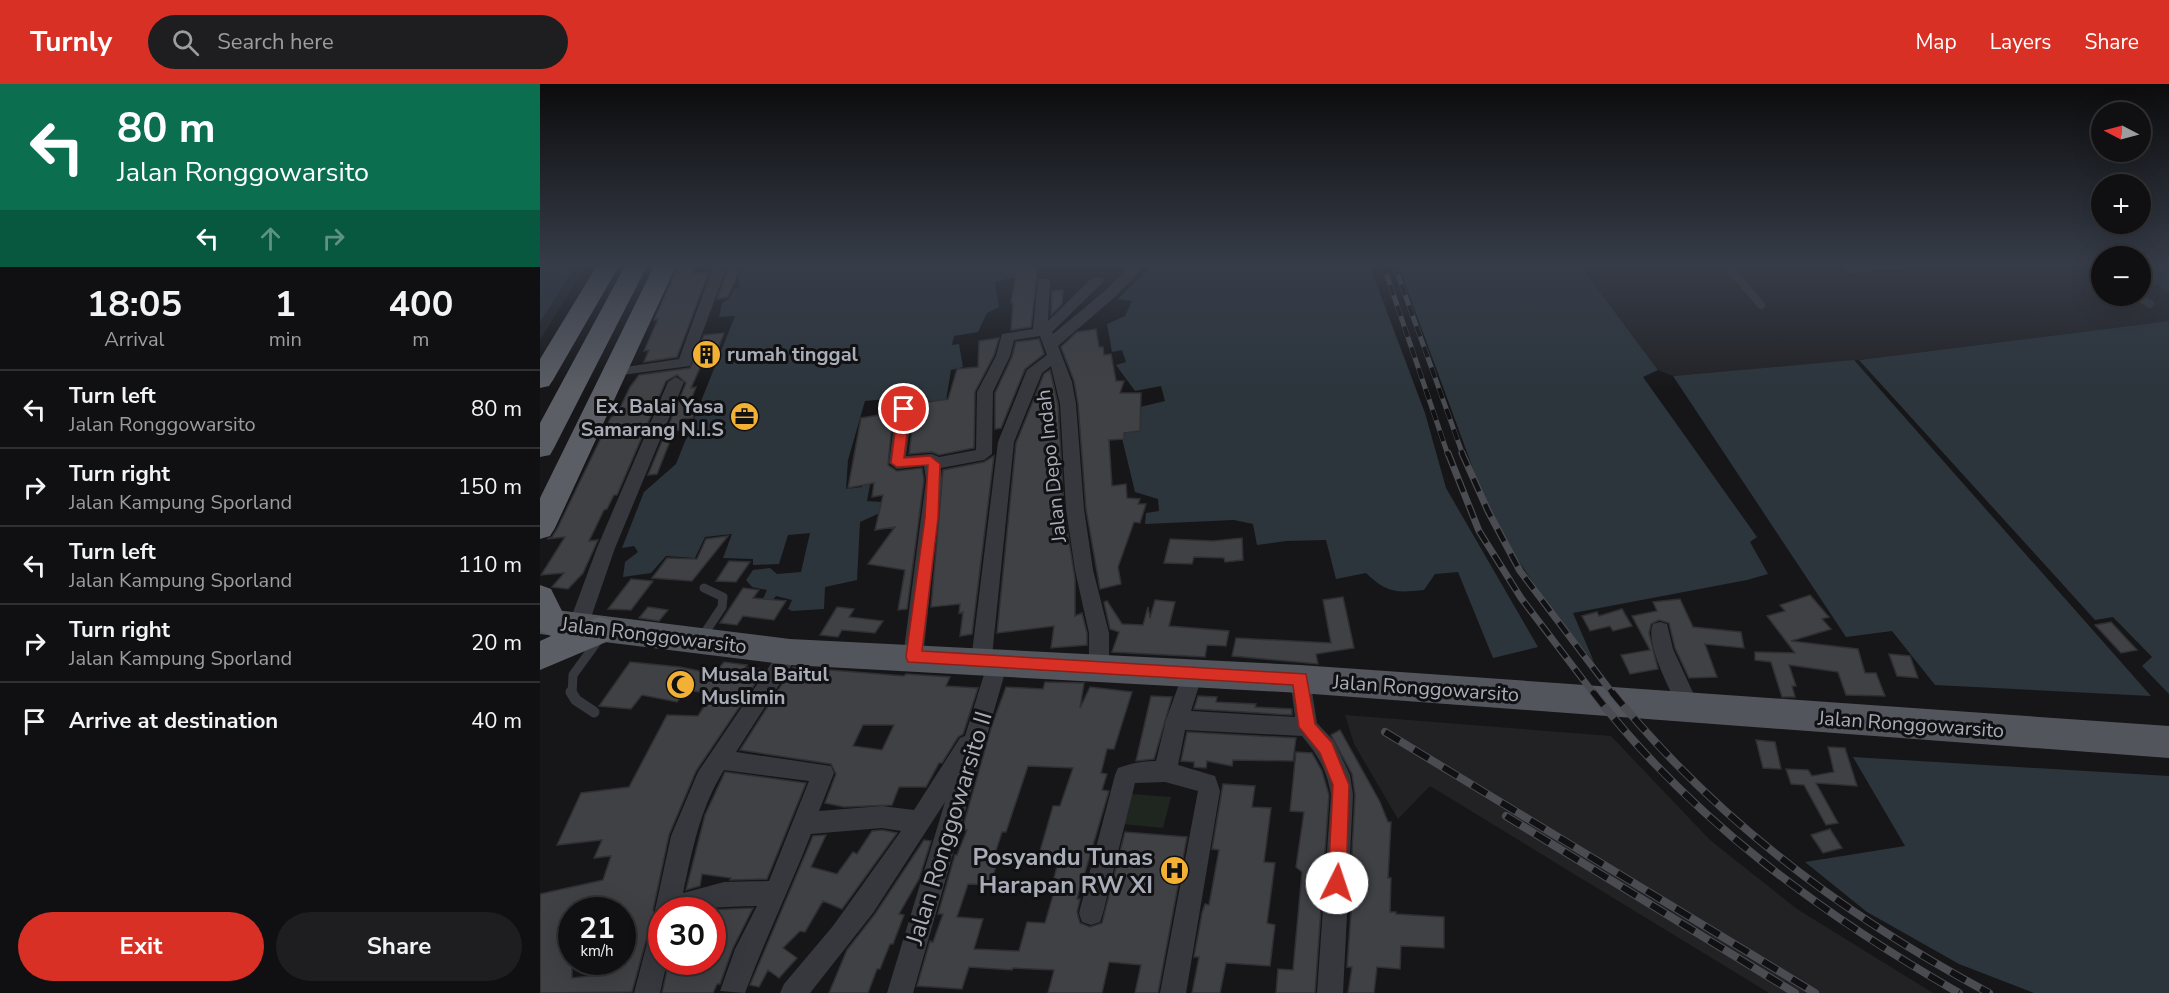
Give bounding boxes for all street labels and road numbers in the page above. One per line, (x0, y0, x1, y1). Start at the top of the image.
street label: Jalan Depo Indah (1030, 388, 1073, 545)
street label: Jalan Ronggowarsito (559, 611, 748, 660)
street label: Jalan Ronggowarsito (1331, 668, 1520, 708)
street label: Jalan Ronggowarsito (1816, 704, 2005, 744)
street label: Jalan Ronggowarsito II (898, 707, 1000, 950)

